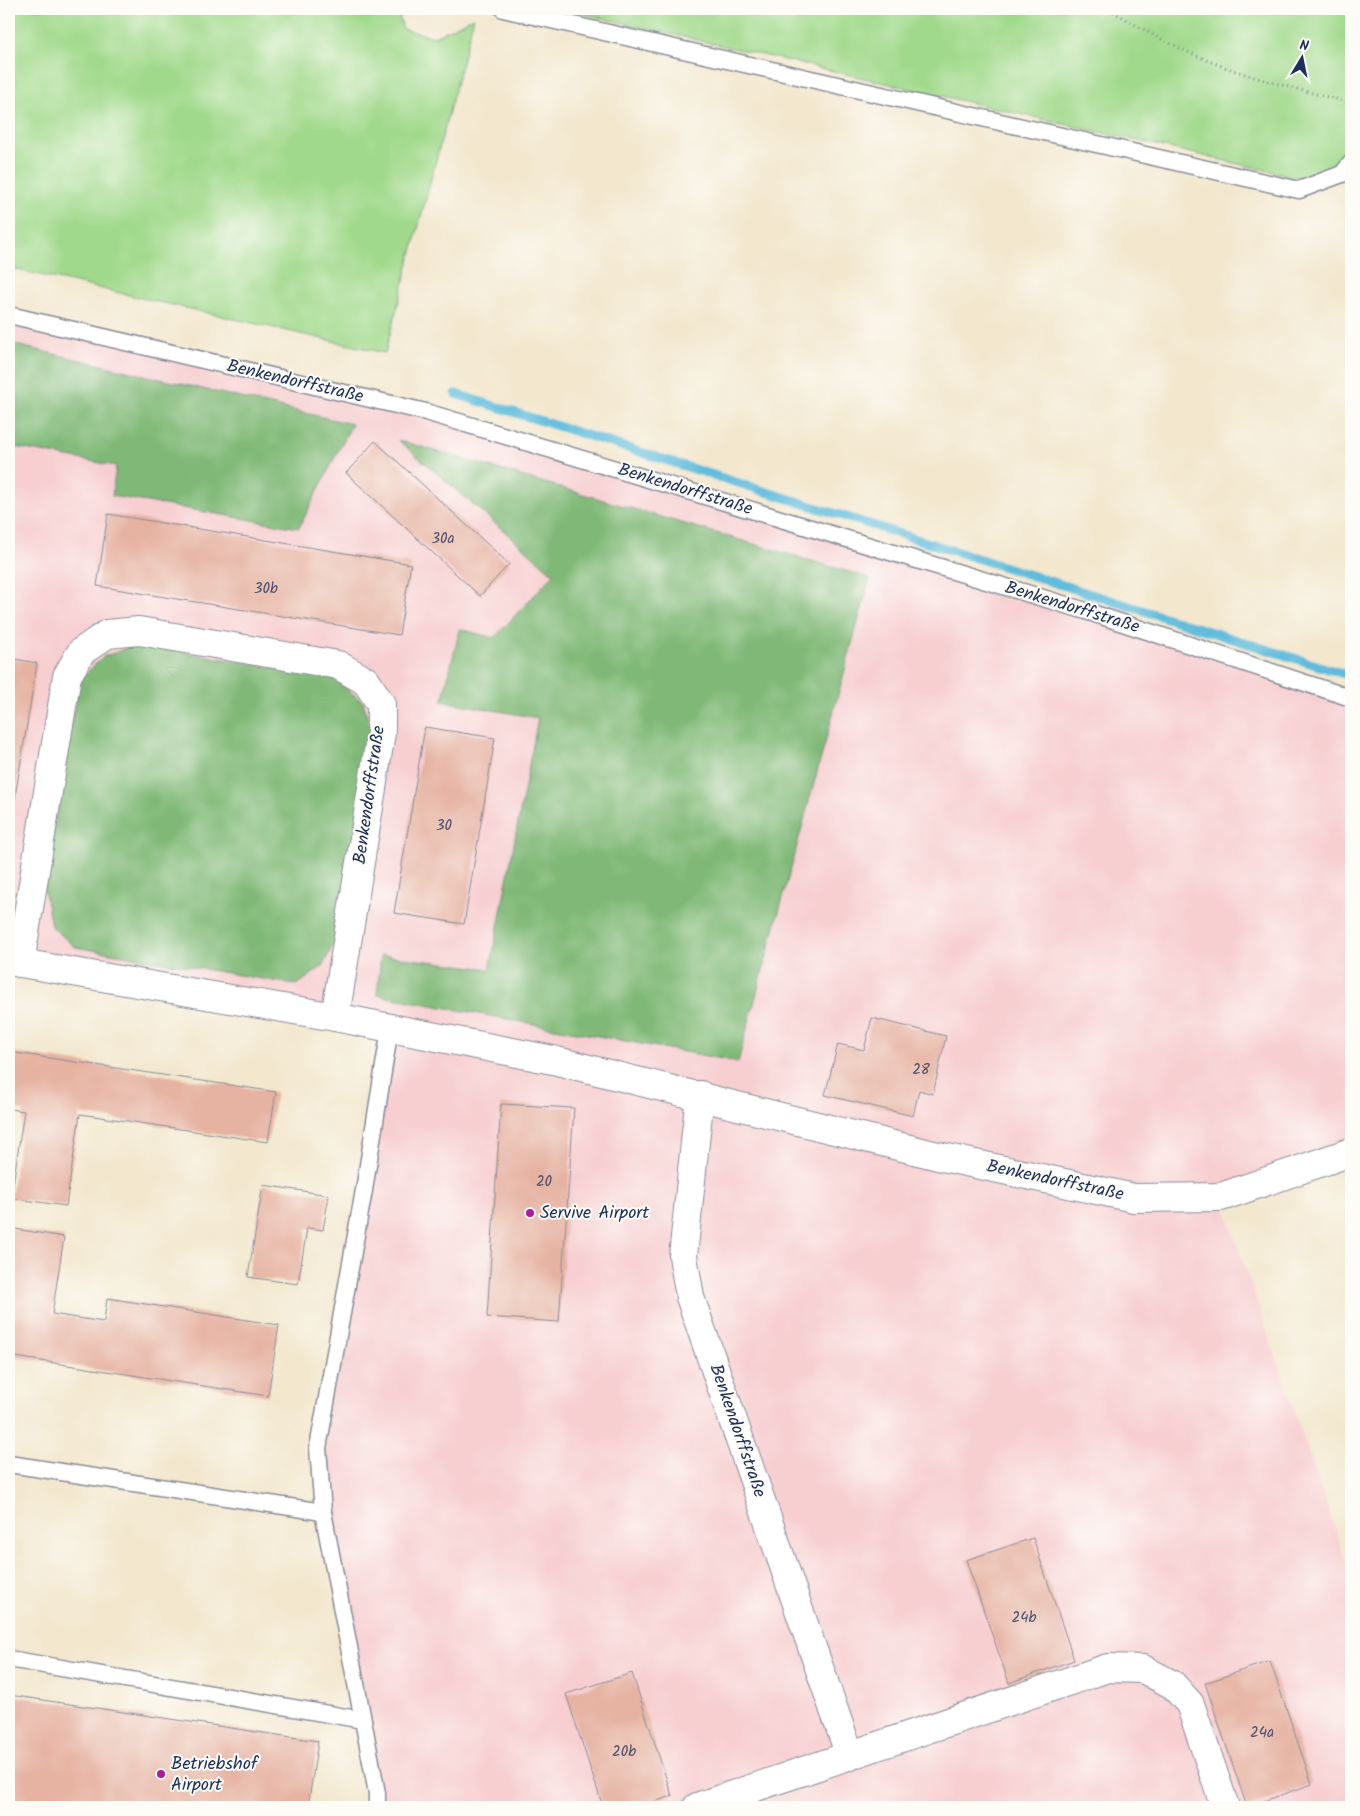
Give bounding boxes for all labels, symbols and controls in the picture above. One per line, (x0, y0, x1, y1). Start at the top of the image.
north arrow (1278, 32, 1328, 82)
text: N (1298, 35, 1311, 58)
street label: Benkendorffstraße (224, 352, 366, 412)
street label: Benkendorffstraße (614, 456, 756, 524)
house number: 30a (431, 527, 455, 551)
street label: Benkendorffstraße (1001, 574, 1143, 642)
house number: 30b (254, 577, 278, 601)
street label: Benkendorffstraße (346, 724, 394, 866)
house number: 30 (436, 814, 453, 838)
house number: 28 (912, 1058, 931, 1082)
street label: Benkendorffstraße (984, 1152, 1126, 1210)
house number: 20 (536, 1170, 553, 1194)
place label: Servive Airport (540, 1199, 650, 1228)
marker: Servive Airport (524, 1207, 536, 1219)
street label: Benkendorffstraße (701, 1360, 773, 1502)
house number: 24b (1012, 1606, 1037, 1630)
house number: 24a (1250, 1721, 1274, 1745)
house number: 20b (612, 1740, 636, 1764)
place label: Betriebshof Airport (171, 1750, 260, 1800)
marker: Betriebshof Airport (155, 1768, 167, 1780)

